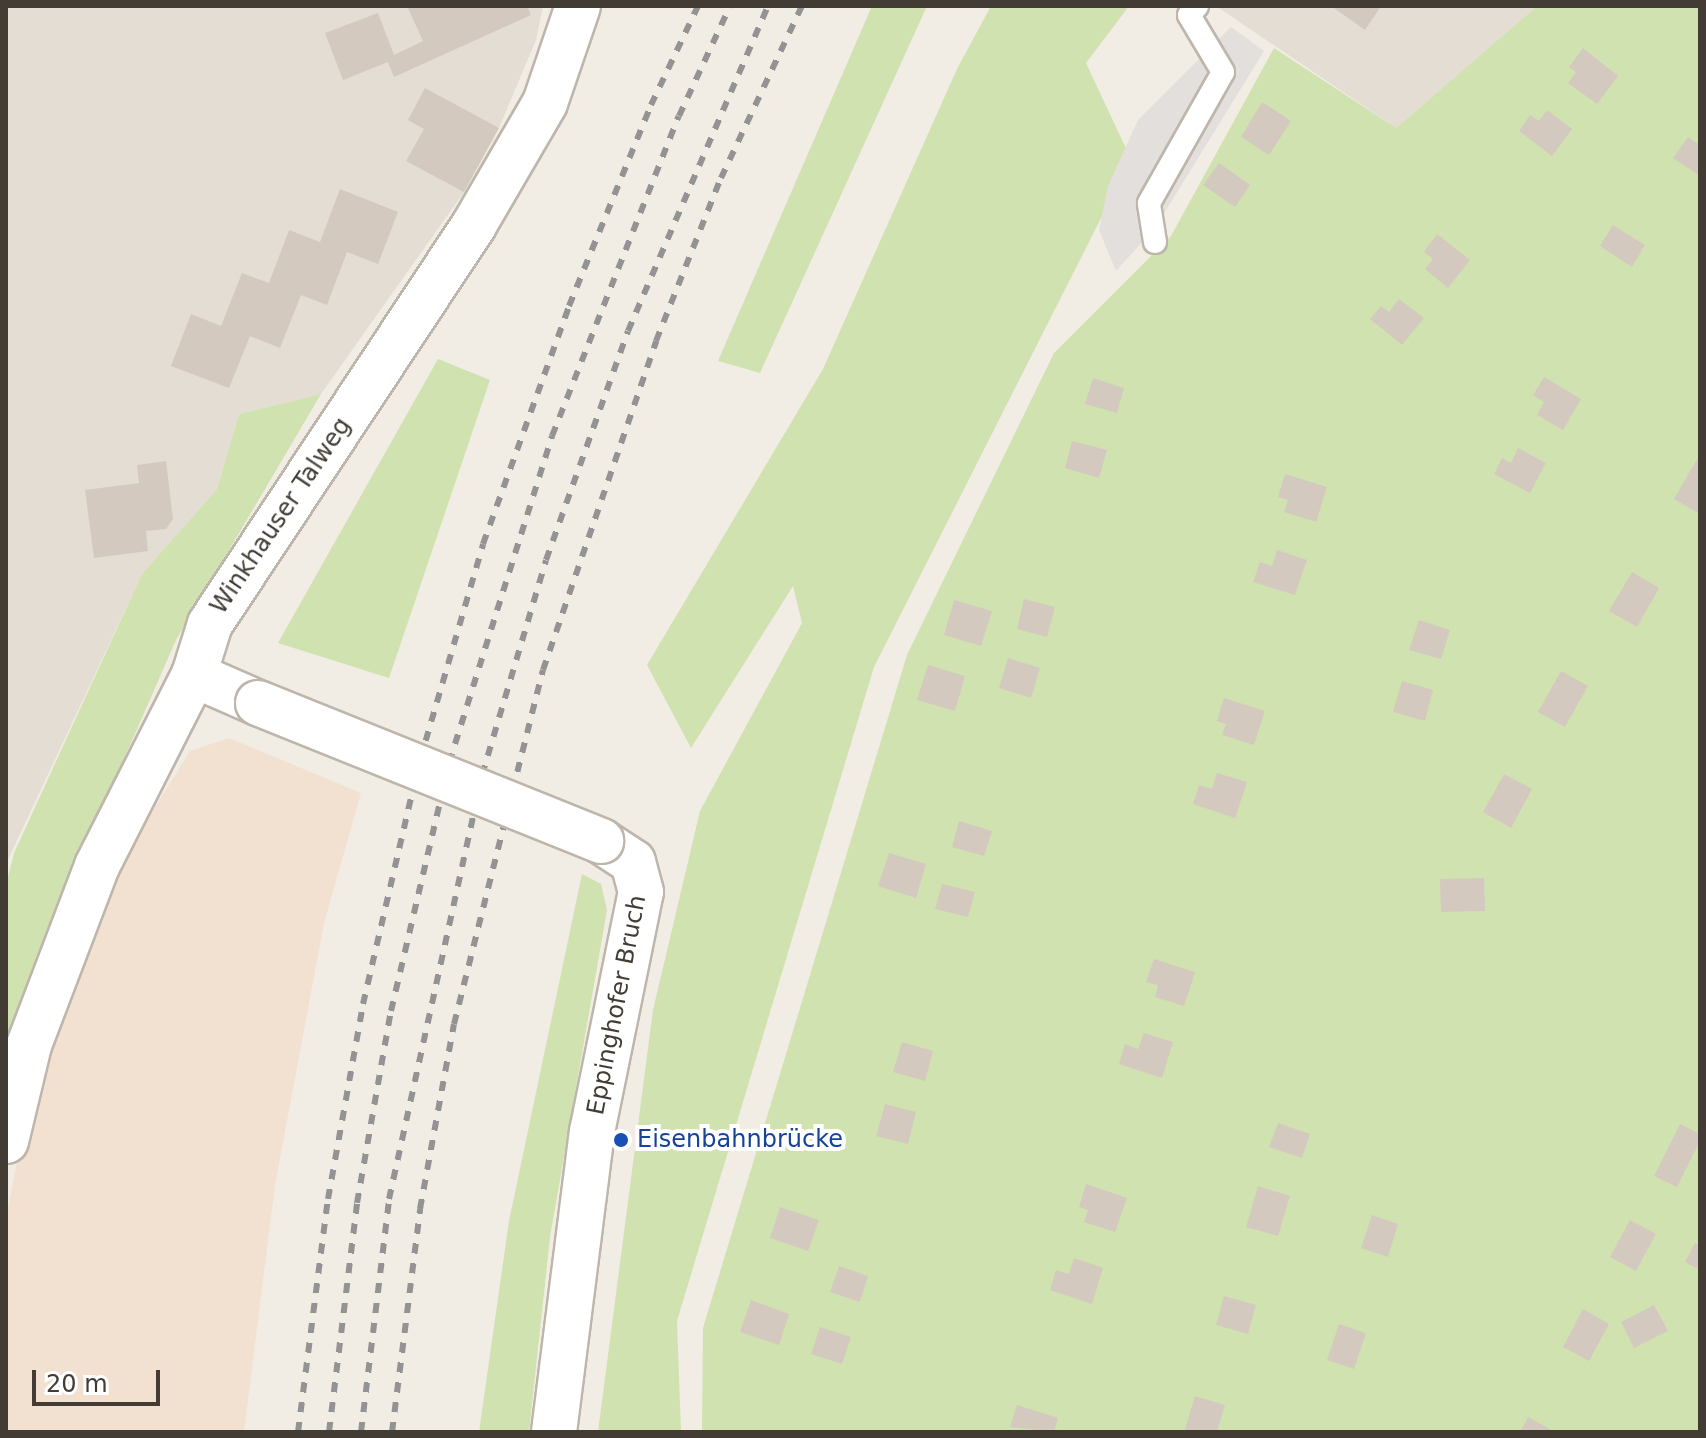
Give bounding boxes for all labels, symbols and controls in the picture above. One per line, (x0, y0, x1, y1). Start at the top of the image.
street label: Winkhauser Talweg (205, 412, 357, 620)
street label: Eppinghofer Bruch (582, 893, 652, 1117)
place label: Eisenbahnbrücke (637, 1126, 843, 1154)
marker: Eisenbahnbrücke (612, 1131, 630, 1149)
scale bar (36, 1354, 164, 1404)
text: 20 m (46, 1370, 108, 1398)

